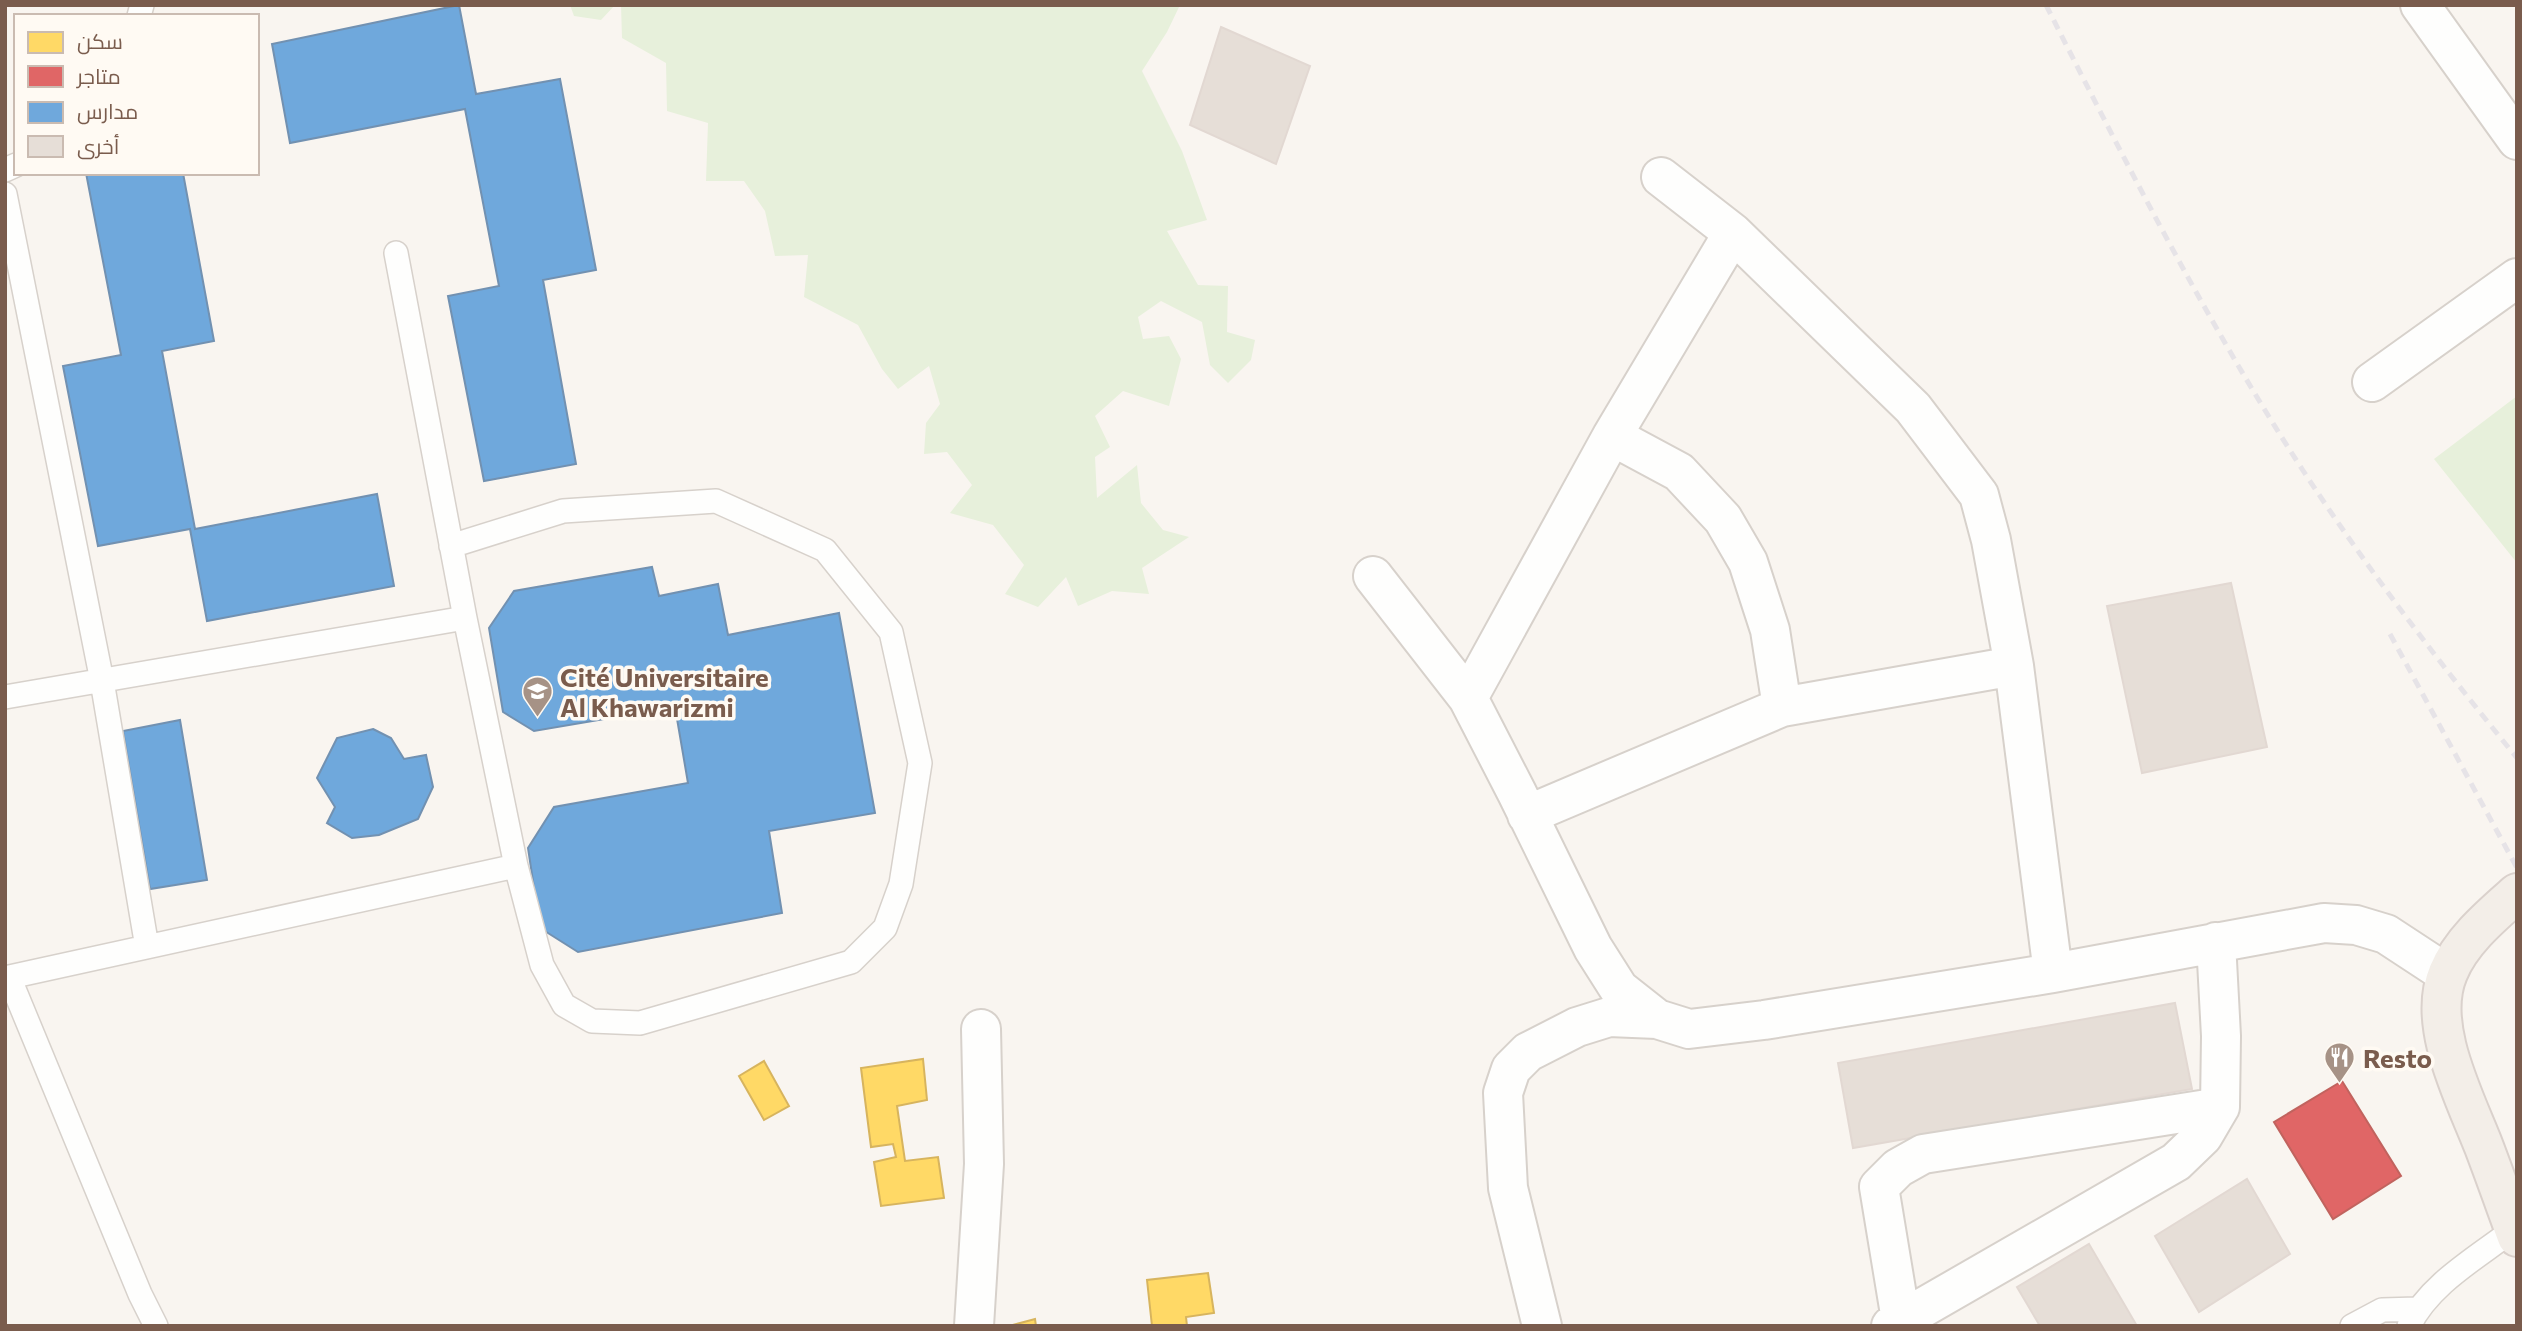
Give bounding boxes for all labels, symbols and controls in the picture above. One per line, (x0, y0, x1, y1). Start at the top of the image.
legend (14, 14, 259, 175)
text: سكن (77, 28, 123, 55)
text: متاجر (76, 63, 121, 89)
text: مدارس (77, 98, 138, 125)
text: أخرى (77, 133, 119, 160)
place label: Cité Universitaire Al Khawarizmi (560, 661, 769, 722)
school or university icon: Cité Universitaire Al Khawarizmi (520, 674, 554, 718)
restaurant icon: Resto (2323, 1040, 2357, 1084)
place label: Resto (2363, 1042, 2432, 1073)

